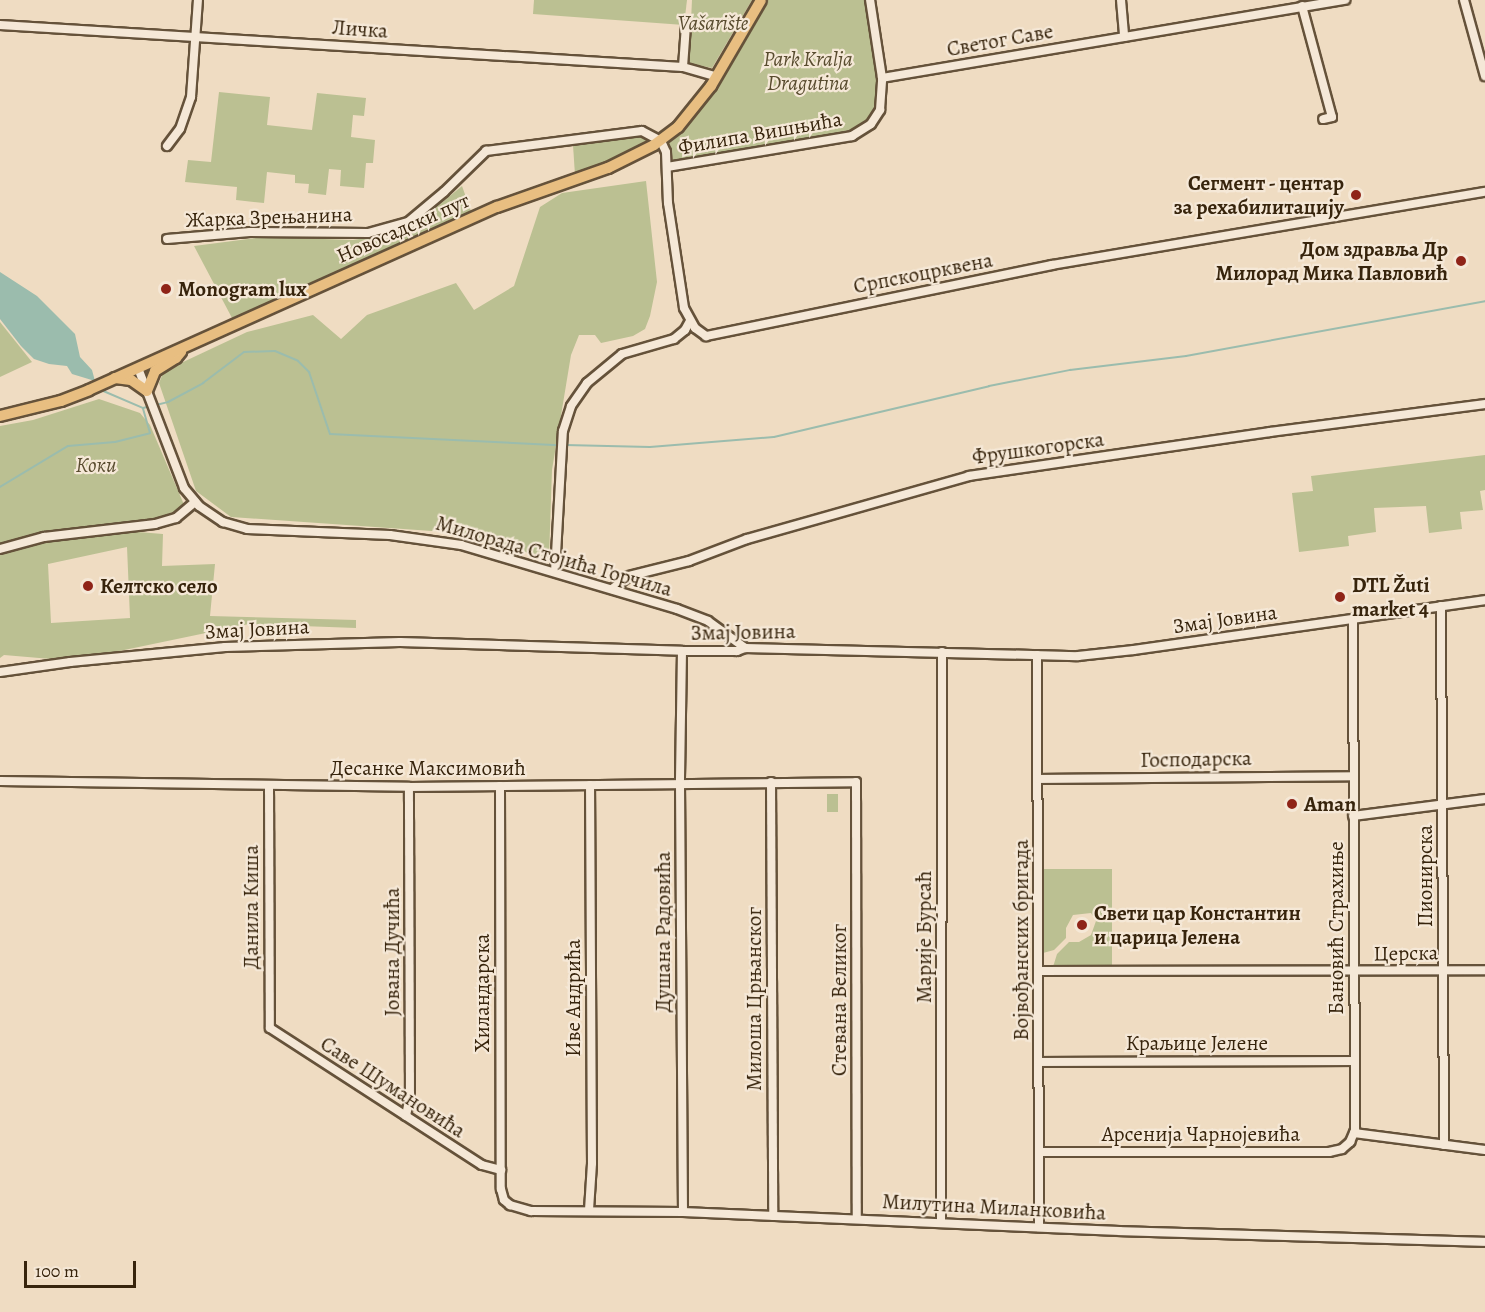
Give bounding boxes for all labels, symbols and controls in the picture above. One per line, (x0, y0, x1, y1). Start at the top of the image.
park label: Vašarište (678, 10, 748, 36)
street label: Личка (331, 14, 389, 44)
street label: Светог Саве (945, 18, 1055, 62)
park label: Park Kralja Dragutina (763, 46, 853, 96)
street label: Филипа Вишњића (676, 106, 844, 160)
place label: Сегмент - центар за рехабилитацију (1173, 170, 1344, 220)
street label: Новосадски пут (333, 187, 473, 269)
marker: Сегмент - центар за рехабилитацију (1349, 188, 1363, 202)
street label: Жарка Зрењанина (185, 201, 353, 233)
place label: Дом здравља Др Милорад Мика Павловић (1215, 236, 1448, 286)
street label: Српскоцрквена (851, 247, 995, 299)
marker: Дом здравља Др Милорад Мика Павловић (1452, 252, 1470, 270)
place label: Monogram lux (178, 276, 307, 302)
marker: Monogram lux (159, 282, 173, 296)
street label: Фрушкогорска (970, 426, 1106, 470)
park label: Коки (76, 452, 116, 478)
street label: Милорада Стојића Горчила (433, 510, 675, 602)
place label: DTL Žuti market 4 (1352, 572, 1430, 622)
place label: Келтско село (100, 573, 218, 599)
marker: Келтско село (81, 579, 95, 593)
marker: DTL Žuti market 4 (1333, 590, 1347, 604)
street label: Змај Јовина (1171, 599, 1279, 639)
street label: Змај Јовина (204, 614, 310, 644)
street label: Змај Јовина (690, 618, 796, 646)
street label: Господарска (1140, 745, 1252, 773)
street label: Десанке Максимовић (330, 755, 526, 781)
place label: Aman (1304, 791, 1356, 817)
marker: Aman (1285, 797, 1299, 811)
street label: Пионирска (1412, 825, 1438, 927)
street label: Војвођанских бригада (1008, 839, 1034, 1041)
street label: Бановић Страхиње (1323, 841, 1349, 1015)
street label: Данила Киша (238, 845, 264, 969)
street label: Душана Радовића (650, 852, 676, 1012)
street label: Марије Бурсаћ (911, 871, 937, 1003)
street label: Јована Дучића (379, 888, 405, 1016)
place label: Свети цар Константин и царица Јелена (1094, 900, 1301, 950)
street label: Милоша Црњанског (741, 907, 767, 1091)
marker: Свети цар Константин и царица Јелена (1075, 918, 1089, 932)
street label: Стевана Великог (826, 924, 852, 1076)
street label: Хиландарска (469, 934, 495, 1052)
street label: Иве Андрића (560, 939, 586, 1057)
street label: Церска (1373, 940, 1439, 966)
street label: Краљице Јелене (1126, 1030, 1268, 1056)
street label: Саве Шумановића (316, 1031, 470, 1143)
street label: Арсенија Чарнојевића (1102, 1121, 1300, 1147)
street label: Милутина Миланковића (881, 1189, 1107, 1225)
scale bar (27, 1249, 140, 1287)
text: 100 m (35, 1259, 79, 1283)

